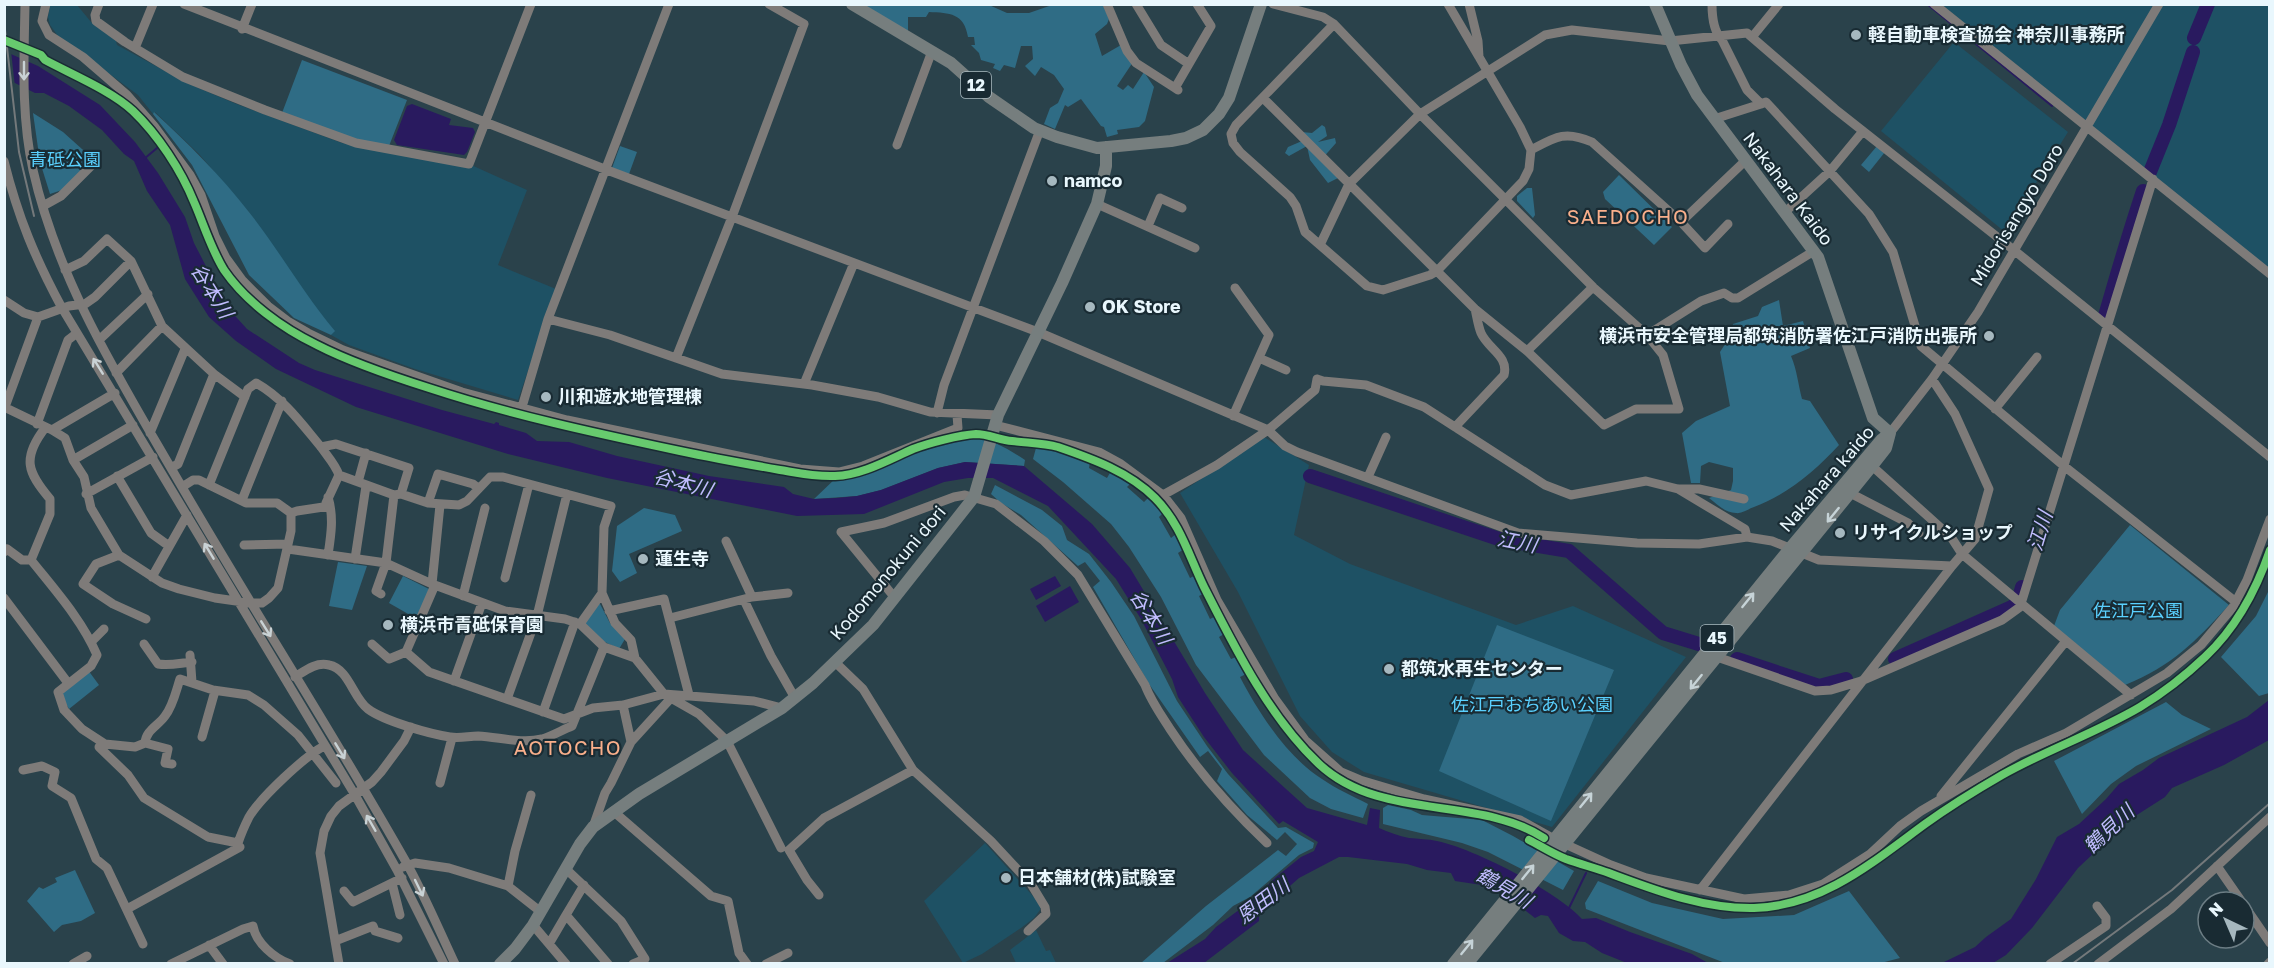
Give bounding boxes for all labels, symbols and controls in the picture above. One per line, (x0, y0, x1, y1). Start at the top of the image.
place label: 軽自動車検査協会 神奈川事務所 (1868, 23, 2125, 45)
marker: 軽自動車検査協会 神奈川事務所 (1849, 28, 1863, 42)
one-way arrow (18, 61, 30, 81)
road number: 12 (961, 72, 991, 98)
street label: Nakahara Kaido (1739, 128, 1838, 249)
street label: Midorisangyo Doro (1965, 139, 2067, 290)
park label: 青砥公園 (29, 148, 101, 170)
place label: namco (1064, 169, 1122, 191)
marker: namco (1045, 174, 1059, 188)
district label: SAEDOCHO (1567, 204, 1689, 228)
water label: 谷本川 (187, 259, 240, 324)
place label: OK Store (1102, 295, 1181, 317)
marker: OK Store (1083, 300, 1097, 314)
place label: 横浜市安全管理局都筑消防署佐江戸消防出張所 (1599, 324, 1977, 346)
marker: 横浜市安全管理局都筑消防署佐江戸消防出張所 (1982, 329, 1996, 343)
one-way arrow (91, 358, 103, 375)
place label: 川和遊水地管理棟 (558, 385, 702, 407)
marker: 川和遊水地管理棟 (539, 390, 553, 404)
street label: Nakahara kaido (1774, 421, 1878, 536)
water label: 谷本川 (651, 463, 717, 502)
street label: Kodomonokuni dori (825, 501, 950, 644)
one-way arrow (1826, 506, 1839, 522)
water label: 江川 (2022, 506, 2057, 553)
place label: リサイクルショップ (1852, 521, 2013, 543)
water label: 江川 (1495, 525, 1541, 557)
marker: リサイクルショップ (1833, 526, 1847, 540)
one-way arrow (202, 543, 214, 560)
place label: 蓮生寺 (655, 547, 709, 569)
marker: 蓮生寺 (636, 552, 650, 566)
water label: 谷本川 (1126, 585, 1179, 650)
one-way arrow (1741, 593, 1755, 608)
park label: 佐江戸公園 (2093, 599, 2183, 621)
place label: 横浜市青砥保育園 (400, 613, 544, 635)
marker: 横浜市青砥保育園 (381, 618, 395, 632)
one-way arrow (261, 620, 273, 637)
road number: 45 (1700, 625, 1734, 651)
place label: 都筑水再生センター (1401, 657, 1563, 679)
marker: 都筑水再生センター (1382, 662, 1396, 676)
one-way arrow (1690, 674, 1703, 690)
park label: 佐江戸おちあい公園 (1451, 693, 1613, 715)
district label: AOTOCHO (514, 735, 622, 759)
one-way arrow (334, 742, 346, 759)
one-way arrow (1579, 793, 1592, 809)
water label: 鶴見川 (2078, 798, 2140, 858)
one-way arrow (365, 815, 377, 832)
water label: 鶴見川 (1473, 862, 1538, 914)
one-way arrow (1521, 864, 1534, 880)
place label: 日本舗材(株)試験室 (1018, 866, 1176, 888)
marker: 日本舗材(株)試験室 (999, 871, 1013, 885)
water label: 恩田川 (1231, 871, 1295, 928)
one-way arrow (413, 879, 425, 897)
north arrow (2196, 890, 2256, 950)
text: N (2204, 898, 2227, 921)
one-way arrow (1460, 939, 1473, 955)

